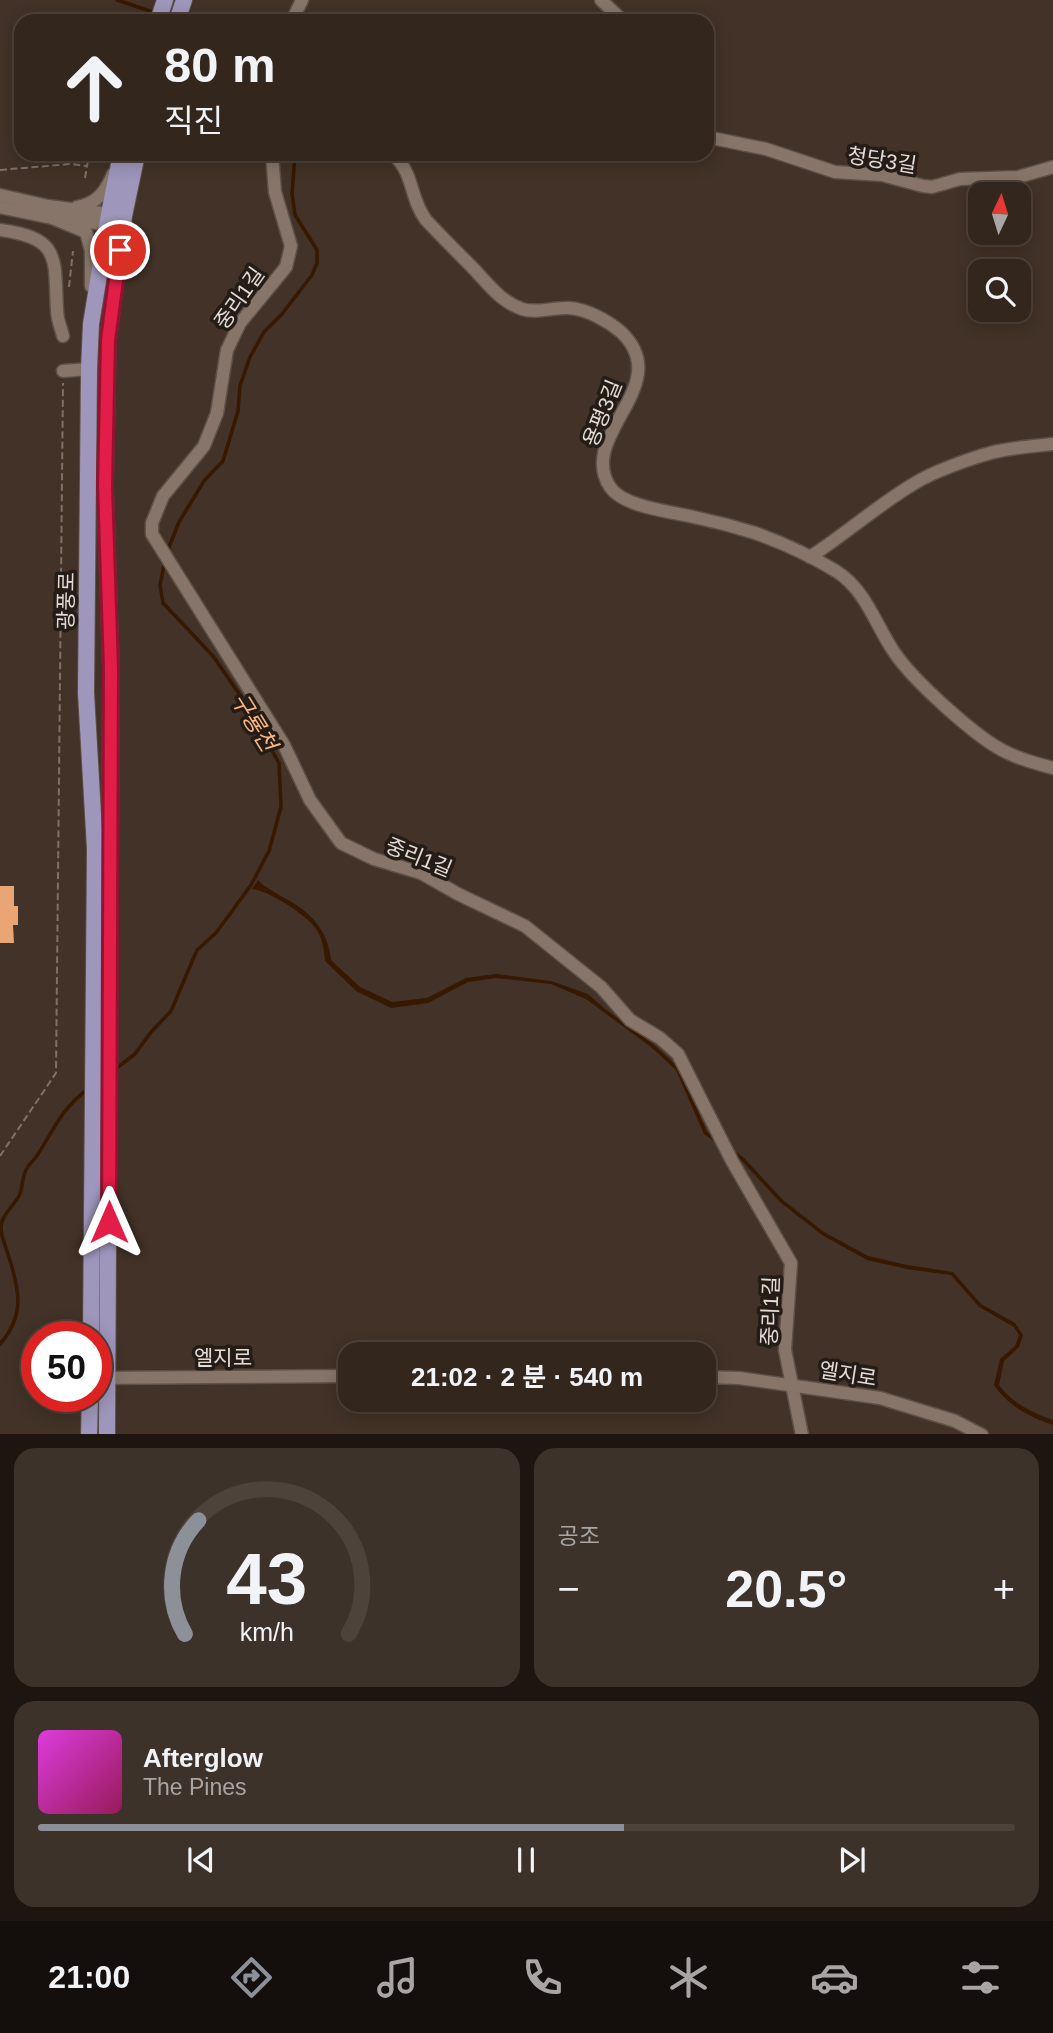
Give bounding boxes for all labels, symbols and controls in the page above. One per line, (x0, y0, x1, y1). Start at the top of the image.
text: 80 m (164, 38, 276, 92)
icon: ahead (49, 42, 140, 133)
text: 직진 (164, 103, 223, 139)
street label: 청당3길 (846, 143, 918, 177)
north arrow (968, 182, 1031, 245)
map controls (968, 182, 1031, 322)
pin (90, 220, 150, 280)
icon: arrive (101, 231, 139, 269)
button: search (968, 259, 1031, 322)
street label: 중리1길 (210, 263, 268, 333)
street label: 용평3길 (578, 376, 626, 450)
street label: 광풍로 (54, 572, 78, 630)
water label: 구룡천 (226, 688, 283, 758)
street label: 중리1길 (382, 833, 456, 881)
position arrow (72, 1185, 146, 1259)
street label: 중리1길 (757, 1276, 783, 1346)
speed limit sign: 50 (21, 1321, 112, 1412)
street label: 엘지로 (194, 1346, 252, 1369)
street label: 엘지로 (818, 1358, 878, 1390)
text: 21:02 · 2 분 · 540 m (411, 1362, 643, 1392)
text: 공조 (558, 1523, 600, 1549)
text: 43 (226, 1538, 307, 1619)
text: 20.5° (725, 1560, 847, 1618)
text: − (558, 1568, 580, 1610)
text: + (993, 1568, 1015, 1610)
text: km/h (240, 1617, 294, 1645)
text: Afterglow (143, 1743, 263, 1773)
text: The Pines (143, 1774, 247, 1800)
icon: previous (182, 1841, 220, 1879)
icon: pause (507, 1841, 545, 1879)
icon: next (833, 1841, 871, 1879)
icon: directions (227, 1953, 276, 2002)
icon: music (373, 1953, 422, 2002)
icon: phone (518, 1953, 567, 2002)
icon: climate (664, 1953, 713, 2002)
icon: car (810, 1953, 859, 2002)
icon: filters (956, 1953, 1005, 2002)
text: 21:00 (48, 1959, 130, 1995)

